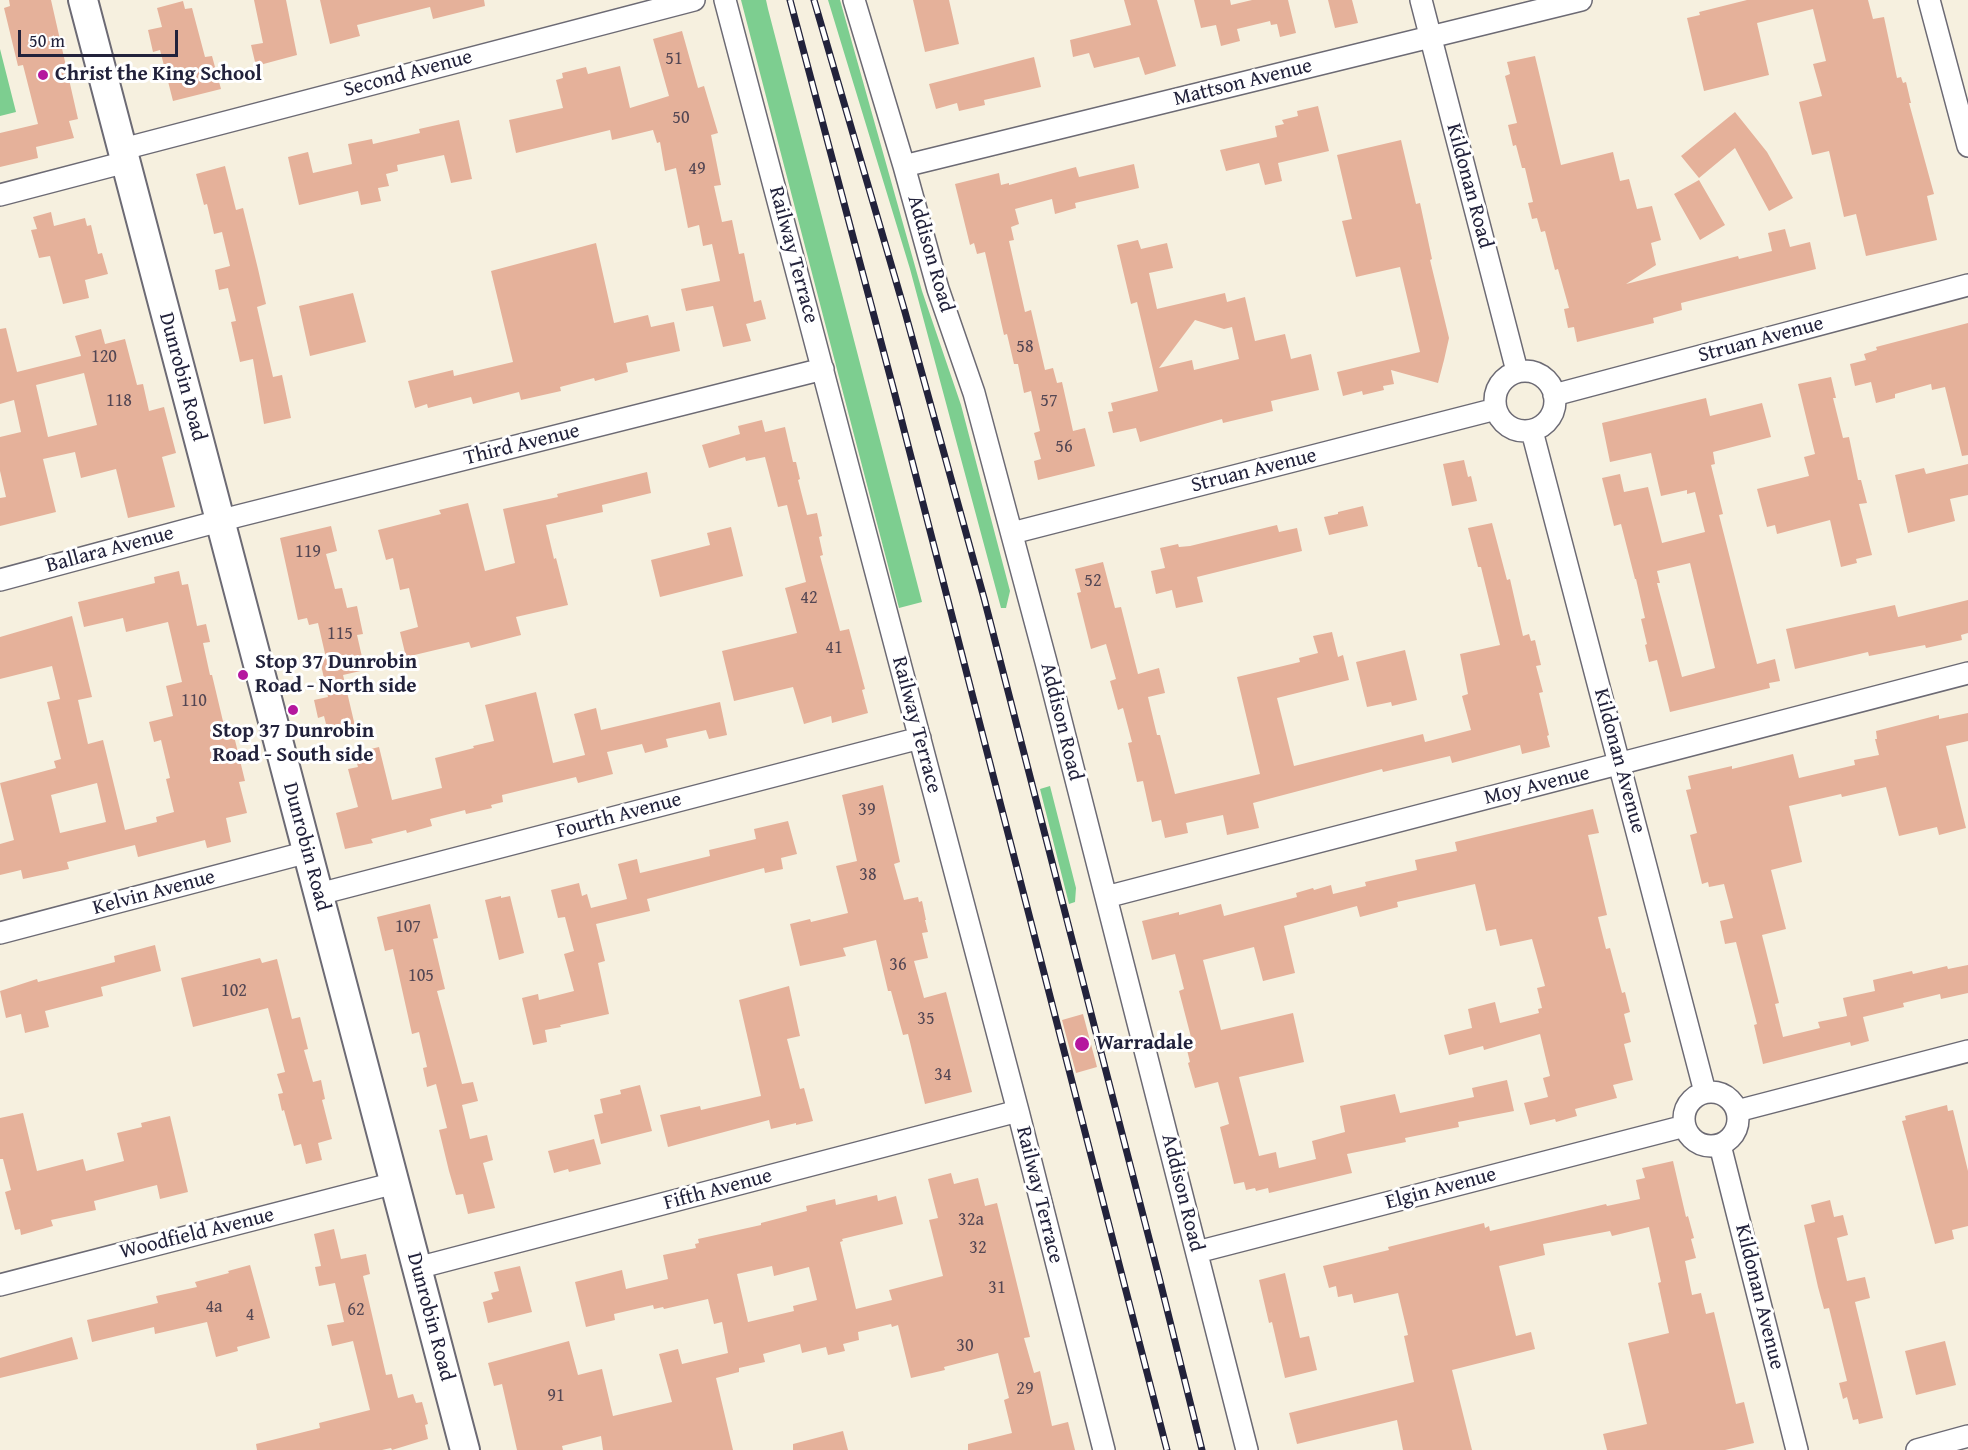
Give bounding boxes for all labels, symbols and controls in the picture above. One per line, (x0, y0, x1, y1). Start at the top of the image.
scale bar (21, 18, 182, 56)
text: 50 m (29, 27, 65, 54)
street label: Second Avenue (341, 45, 475, 103)
house number: 51 (665, 48, 683, 70)
street label: Mattson Avenue (1171, 54, 1315, 112)
place label: Christ the King School (55, 62, 262, 88)
marker: Christ the King School (36, 68, 50, 82)
house number: 50 (672, 107, 690, 129)
street label: Kildonan Road (1440, 121, 1498, 251)
house number: 49 (688, 158, 706, 180)
street label: Railway Terrace (763, 184, 823, 326)
street label: Addison Road (901, 193, 959, 315)
street label: Dunrobin Road (153, 310, 211, 444)
street label: Struan Avenue (1696, 311, 1826, 369)
house number: 58 (1016, 336, 1034, 358)
house number: 120 (91, 346, 117, 368)
house number: 118 (106, 390, 132, 412)
house number: 57 (1040, 390, 1058, 412)
street label: Third Avenue (462, 418, 582, 472)
house number: 56 (1055, 436, 1073, 458)
street label: Struan Avenue (1189, 443, 1319, 499)
street label: Ballara Avenue (43, 521, 177, 579)
house number: 119 (295, 541, 321, 563)
house number: 52 (1084, 570, 1102, 592)
house number: 42 (800, 587, 818, 609)
house number: 115 (327, 623, 353, 645)
house number: 41 (825, 637, 843, 659)
place label: Stop 37 Dunrobin Road - North side (255, 650, 417, 700)
street label: Railway Terrace (886, 654, 946, 796)
street label: Addison Road (1034, 661, 1088, 783)
marker: Stop 37 Dunrobin Road - North side (236, 668, 250, 682)
street label: Kildonan Avenue (1588, 686, 1650, 836)
house number: 110 (181, 690, 207, 712)
marker: Stop 37 Dunrobin Road - South side (286, 703, 300, 717)
place label: Stop 37 Dunrobin Road - South side (212, 719, 374, 769)
street label: Moy Avenue (1482, 761, 1592, 811)
street label: Dunrobin Road (277, 780, 335, 914)
street label: Fourth Avenue (554, 787, 684, 845)
house number: 39 (858, 799, 876, 821)
house number: 38 (859, 864, 877, 886)
street label: Kelvin Avenue (90, 865, 218, 921)
house number: 107 (395, 916, 421, 938)
house number: 36 (889, 954, 907, 976)
house number: 105 (408, 965, 434, 987)
house number: 102 (221, 980, 247, 1002)
house number: 35 (917, 1008, 935, 1030)
place label: Warradale (1096, 1031, 1193, 1057)
marker: Warradale (1073, 1035, 1091, 1053)
house number: 34 (934, 1064, 952, 1086)
street label: Railway Terrace (1010, 1124, 1068, 1266)
street label: Addison Road (1155, 1132, 1209, 1254)
street label: Elgin Avenue (1383, 1162, 1499, 1216)
street label: Fifth Avenue (661, 1163, 775, 1217)
street label: Woodfield Avenue (117, 1203, 277, 1265)
house number: 32a (958, 1209, 984, 1231)
street label: Kildonan Avenue (1729, 1222, 1789, 1372)
house number: 32 (969, 1237, 987, 1259)
street label: Dunrobin Road (401, 1250, 459, 1384)
house number: 31 (988, 1277, 1006, 1299)
house number: 4a (205, 1296, 223, 1318)
house number: 62 (347, 1299, 365, 1321)
house number: 4 (246, 1304, 254, 1326)
house number: 30 (956, 1335, 974, 1357)
house number: 29 (1016, 1378, 1034, 1400)
house number: 91 (547, 1385, 565, 1407)

